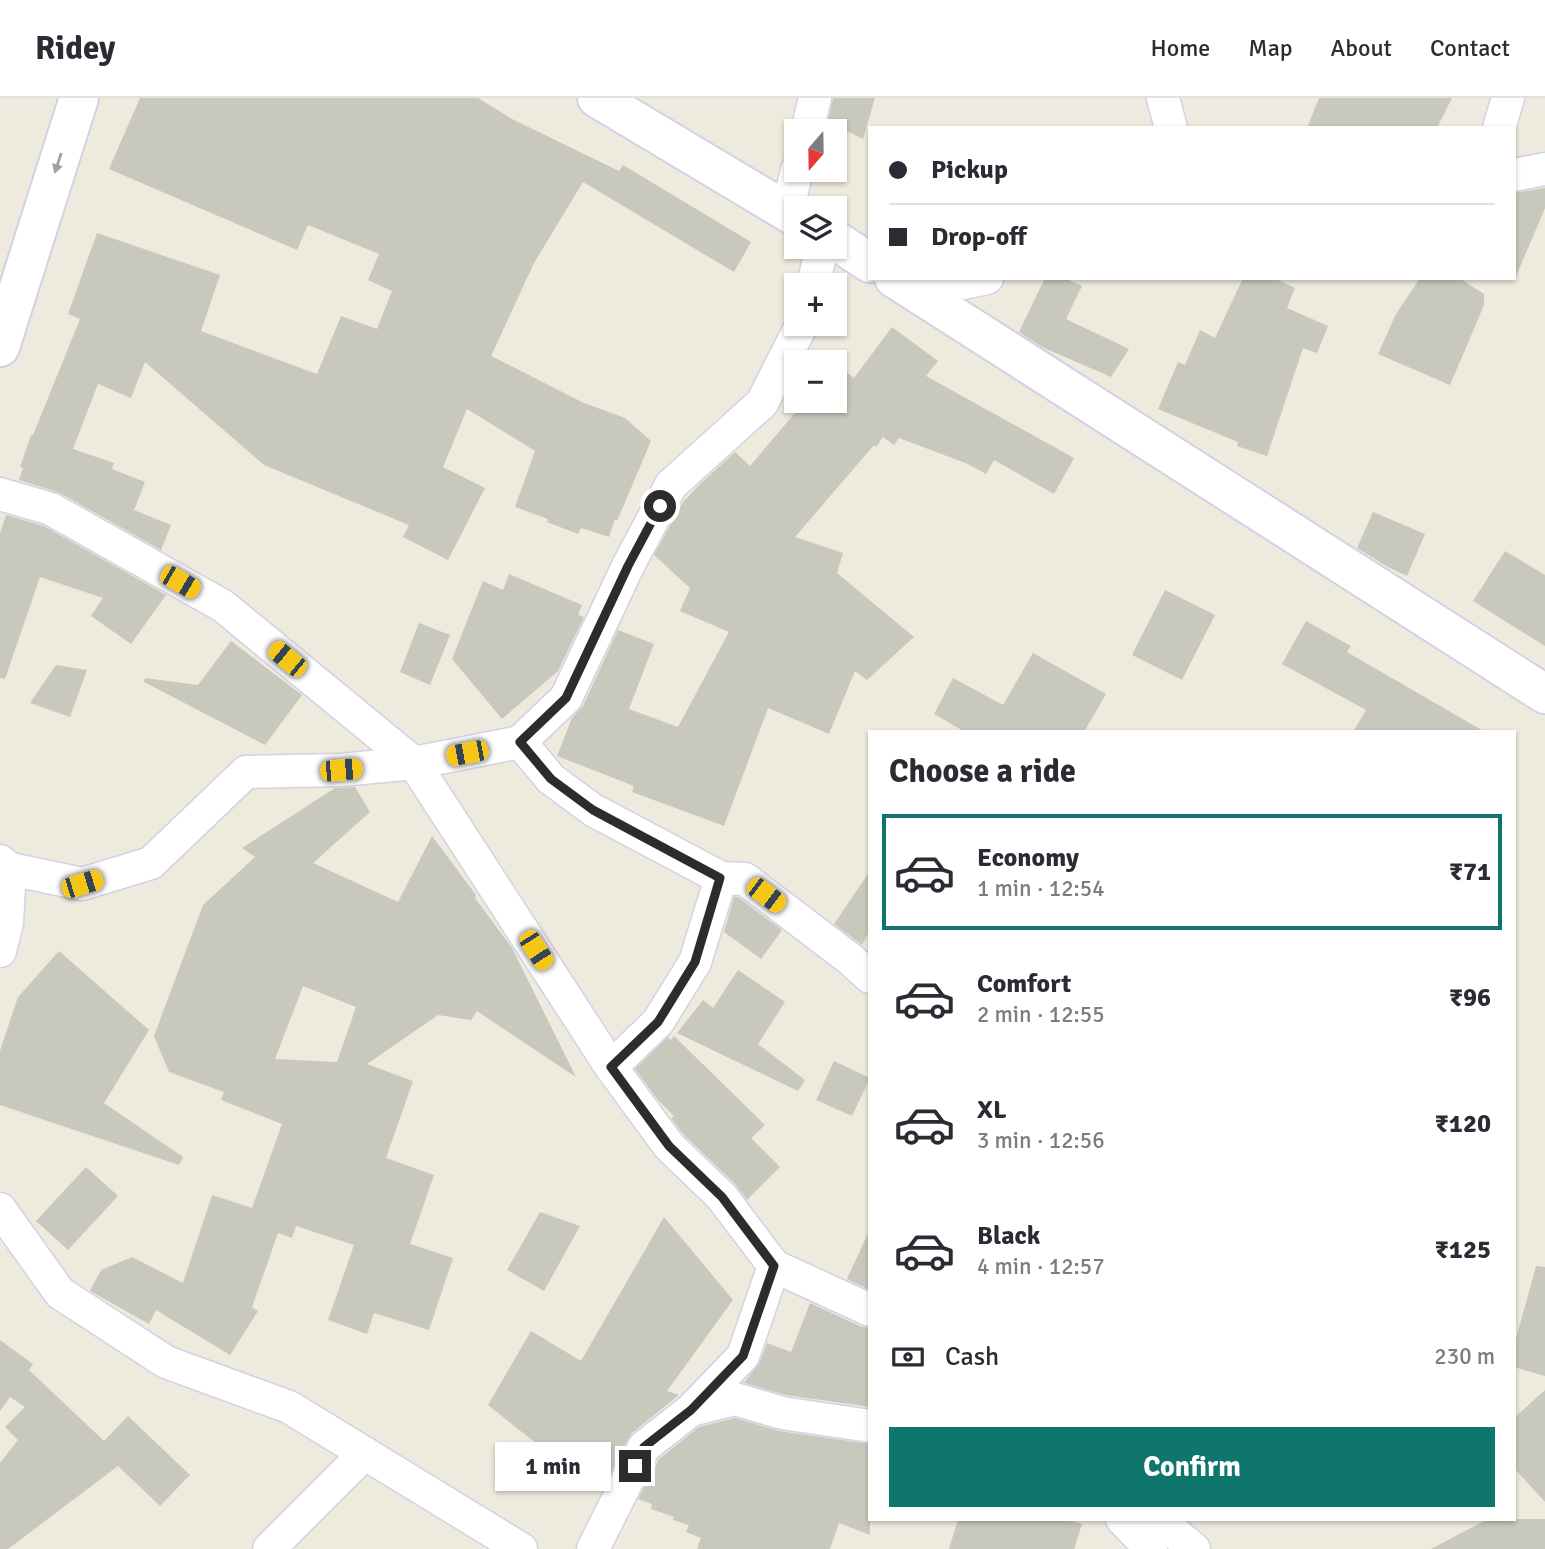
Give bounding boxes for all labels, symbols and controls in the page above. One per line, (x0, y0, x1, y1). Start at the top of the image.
text: Ridey (35, 28, 115, 69)
text: Home (1150, 33, 1210, 63)
text: Map (1248, 33, 1293, 63)
text: About (1331, 33, 1392, 63)
text: Contact (1430, 33, 1510, 63)
north arrow (784, 119, 847, 182)
map controls (784, 119, 847, 413)
one-way arrow (52, 153, 63, 174)
text: Pickup (931, 154, 1008, 186)
button: layers (784, 196, 847, 259)
text: Drop-off (931, 221, 1027, 253)
button: + (784, 273, 847, 336)
button: − (784, 350, 847, 413)
route start (644, 490, 676, 522)
car (157, 562, 204, 602)
car (265, 638, 310, 680)
car (445, 739, 490, 767)
text: Choose a ride (889, 752, 1076, 791)
car (320, 758, 363, 782)
icon: car (893, 841, 956, 904)
text: Economy (977, 842, 1079, 874)
text: ₹71 (1449, 856, 1491, 888)
car (59, 868, 106, 900)
car (743, 874, 790, 916)
text: 1 min · 12:54 (977, 874, 1105, 903)
car (516, 927, 557, 973)
icon: car (893, 967, 956, 1030)
text: Comfort (977, 968, 1071, 1000)
text: ₹96 (1449, 982, 1491, 1014)
text: 2 min · 12:55 (977, 1000, 1105, 1029)
icon: car (893, 1093, 956, 1156)
text: XL (977, 1094, 1007, 1126)
text: ₹120 (1435, 1108, 1491, 1140)
text: 3 min · 12:56 (977, 1126, 1105, 1155)
icon: car (893, 1219, 956, 1282)
text: Black (977, 1220, 1040, 1252)
text: ₹125 (1435, 1234, 1491, 1266)
text: 4 min · 12:57 (977, 1252, 1105, 1281)
icon: cash (889, 1338, 927, 1376)
text: Cash (945, 1341, 999, 1373)
text: 230 m (1434, 1342, 1495, 1371)
button: Confirm (889, 1427, 1495, 1507)
callout: 1 min (495, 1442, 610, 1490)
route end (619, 1450, 651, 1482)
text: 1 min (525, 1452, 581, 1481)

